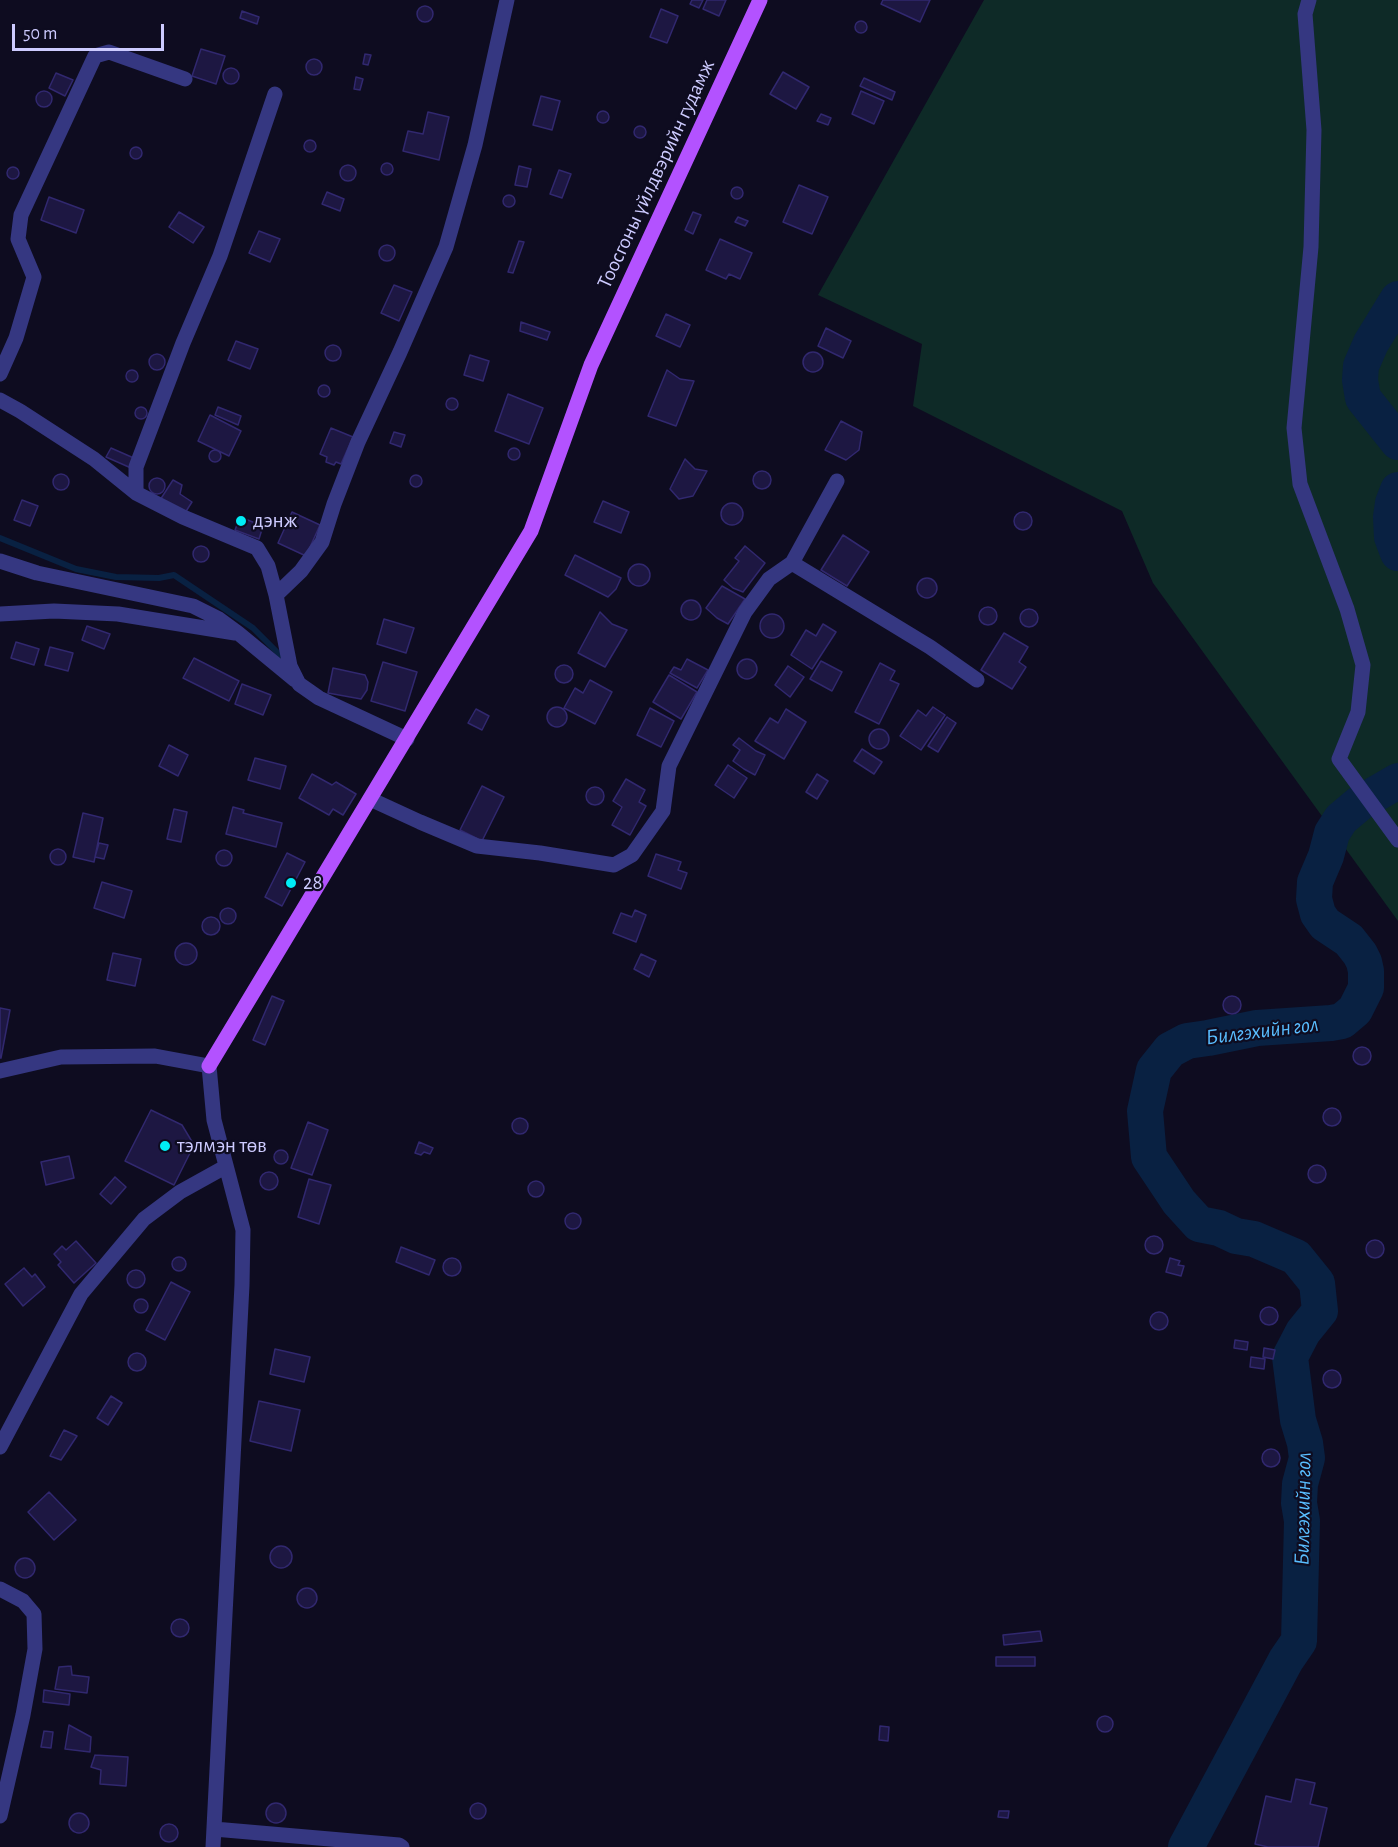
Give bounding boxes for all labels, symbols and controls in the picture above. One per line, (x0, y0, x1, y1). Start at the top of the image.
scale bar (15, 12, 166, 50)
text: 50 m (23, 25, 57, 43)
street label: Тоосгоны үйлдвэрийн гудамж (592, 56, 720, 292)
place label: дэнж (253, 508, 297, 534)
marker: дэнж (234, 514, 248, 528)
place label: 28 (303, 870, 323, 896)
marker: 28 (284, 876, 298, 890)
water label: Билгэхийн гол (1204, 1011, 1320, 1051)
place label: тэлмэн төв (177, 1133, 267, 1159)
marker: тэлмэн төв (158, 1139, 172, 1153)
water label: Билгэхийн гол (1289, 1452, 1317, 1566)

